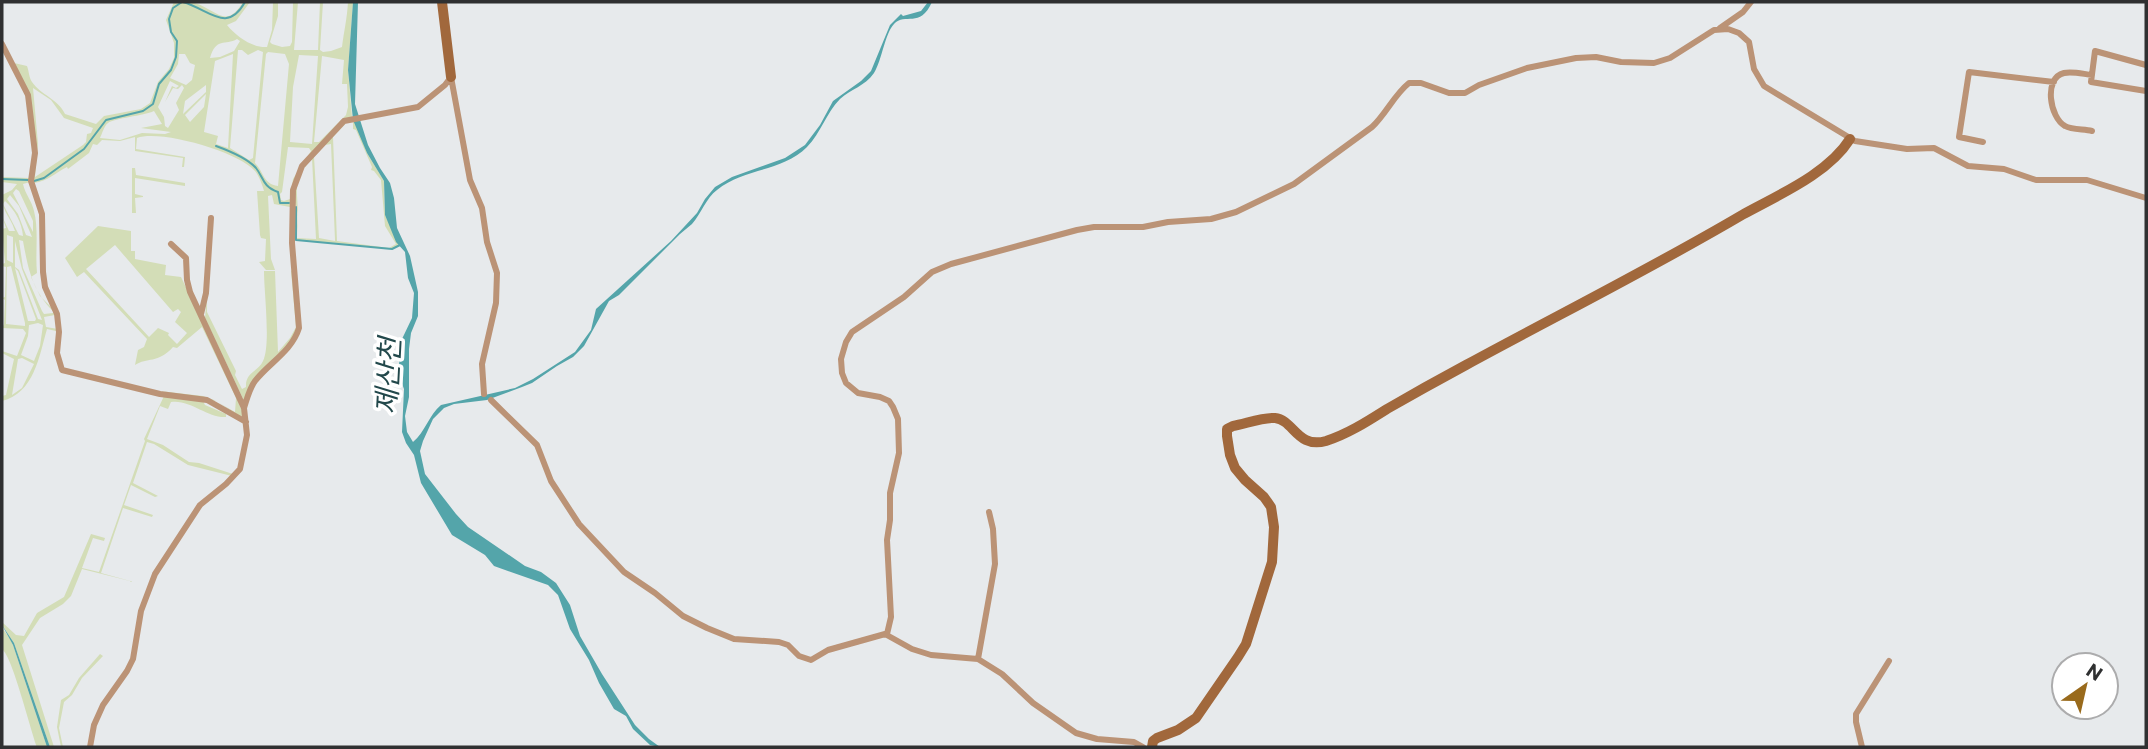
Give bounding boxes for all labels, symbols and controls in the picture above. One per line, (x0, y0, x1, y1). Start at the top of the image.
water label: 제산천 (368, 333, 406, 415)
north arrow (2050, 651, 2120, 721)
text: N (2082, 658, 2107, 685)

